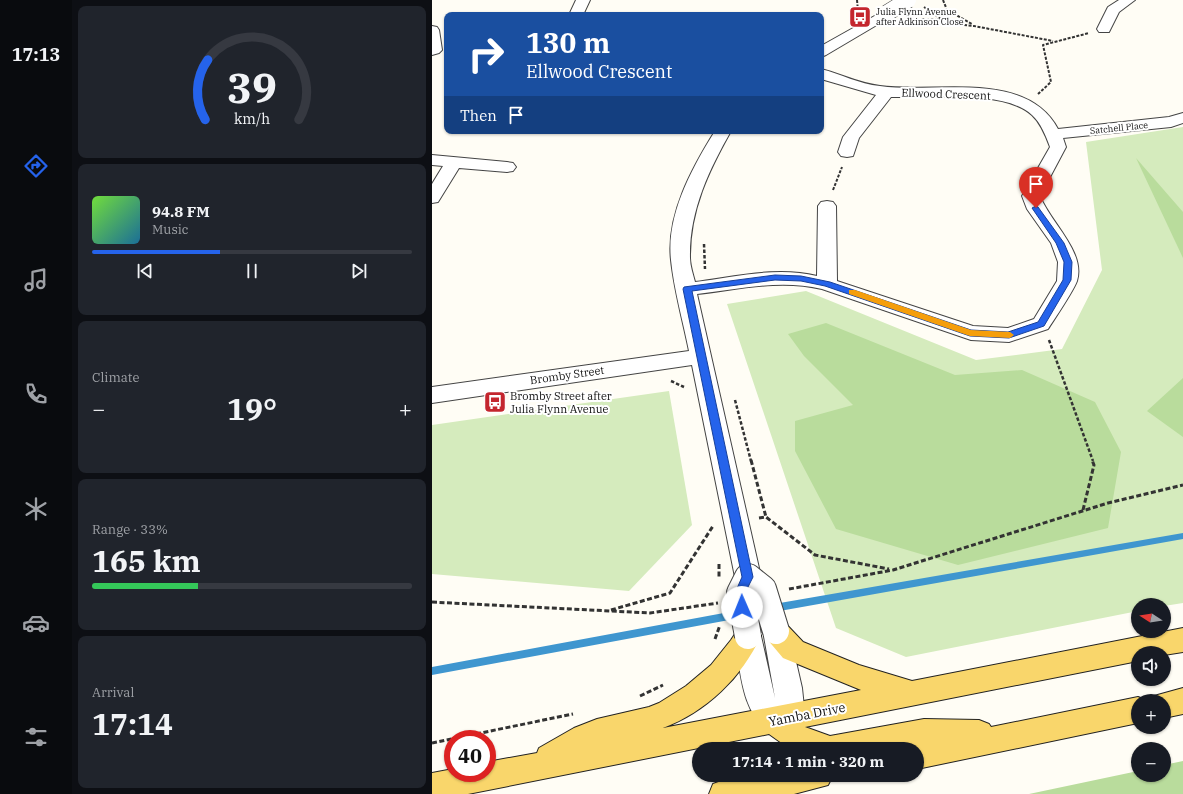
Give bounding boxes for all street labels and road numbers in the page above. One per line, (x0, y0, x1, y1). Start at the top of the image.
street label: Ellwood Crescent (901, 85, 991, 103)
street label: Satchell Place (1089, 119, 1149, 136)
street label: Bromby Street (529, 363, 605, 387)
street label: Yamba Drive (767, 699, 847, 730)

